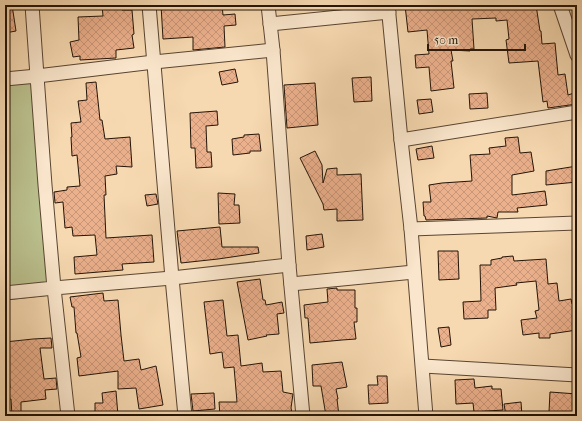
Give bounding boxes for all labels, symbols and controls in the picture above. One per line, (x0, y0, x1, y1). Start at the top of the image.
scale bar (428, 26, 525, 52)
text: 50 m (434, 33, 458, 47)

